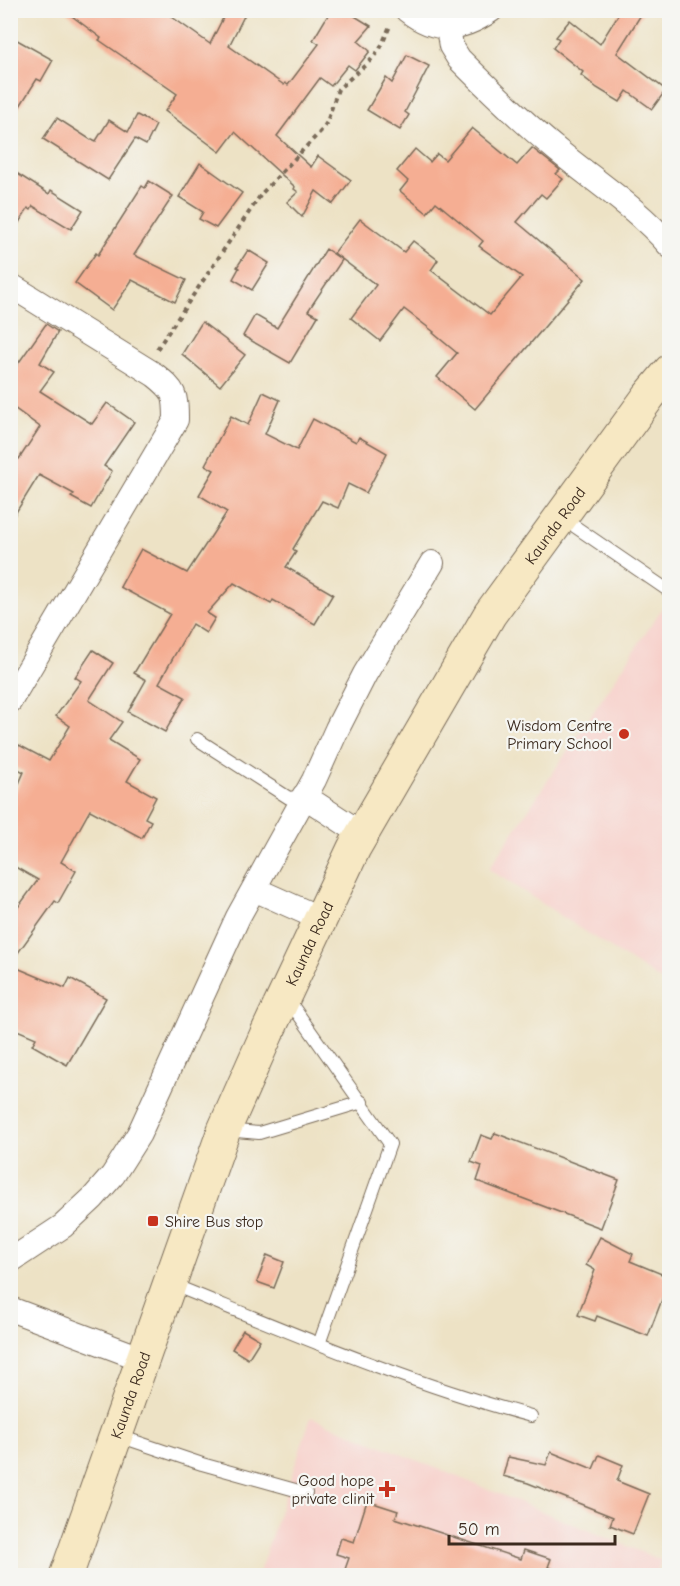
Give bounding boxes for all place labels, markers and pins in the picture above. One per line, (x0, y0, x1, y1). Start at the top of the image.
place label: Wisdom Centre Primary School (507, 717, 612, 753)
marker: Wisdom Centre Primary School (617, 727, 631, 741)
place label: Shire Bus stop (165, 1213, 263, 1231)
marker: Shire Bus stop (146, 1214, 160, 1228)
place label: Good hope private clinit (292, 1472, 374, 1508)
marker: Good hope private clinit (378, 1480, 396, 1498)

